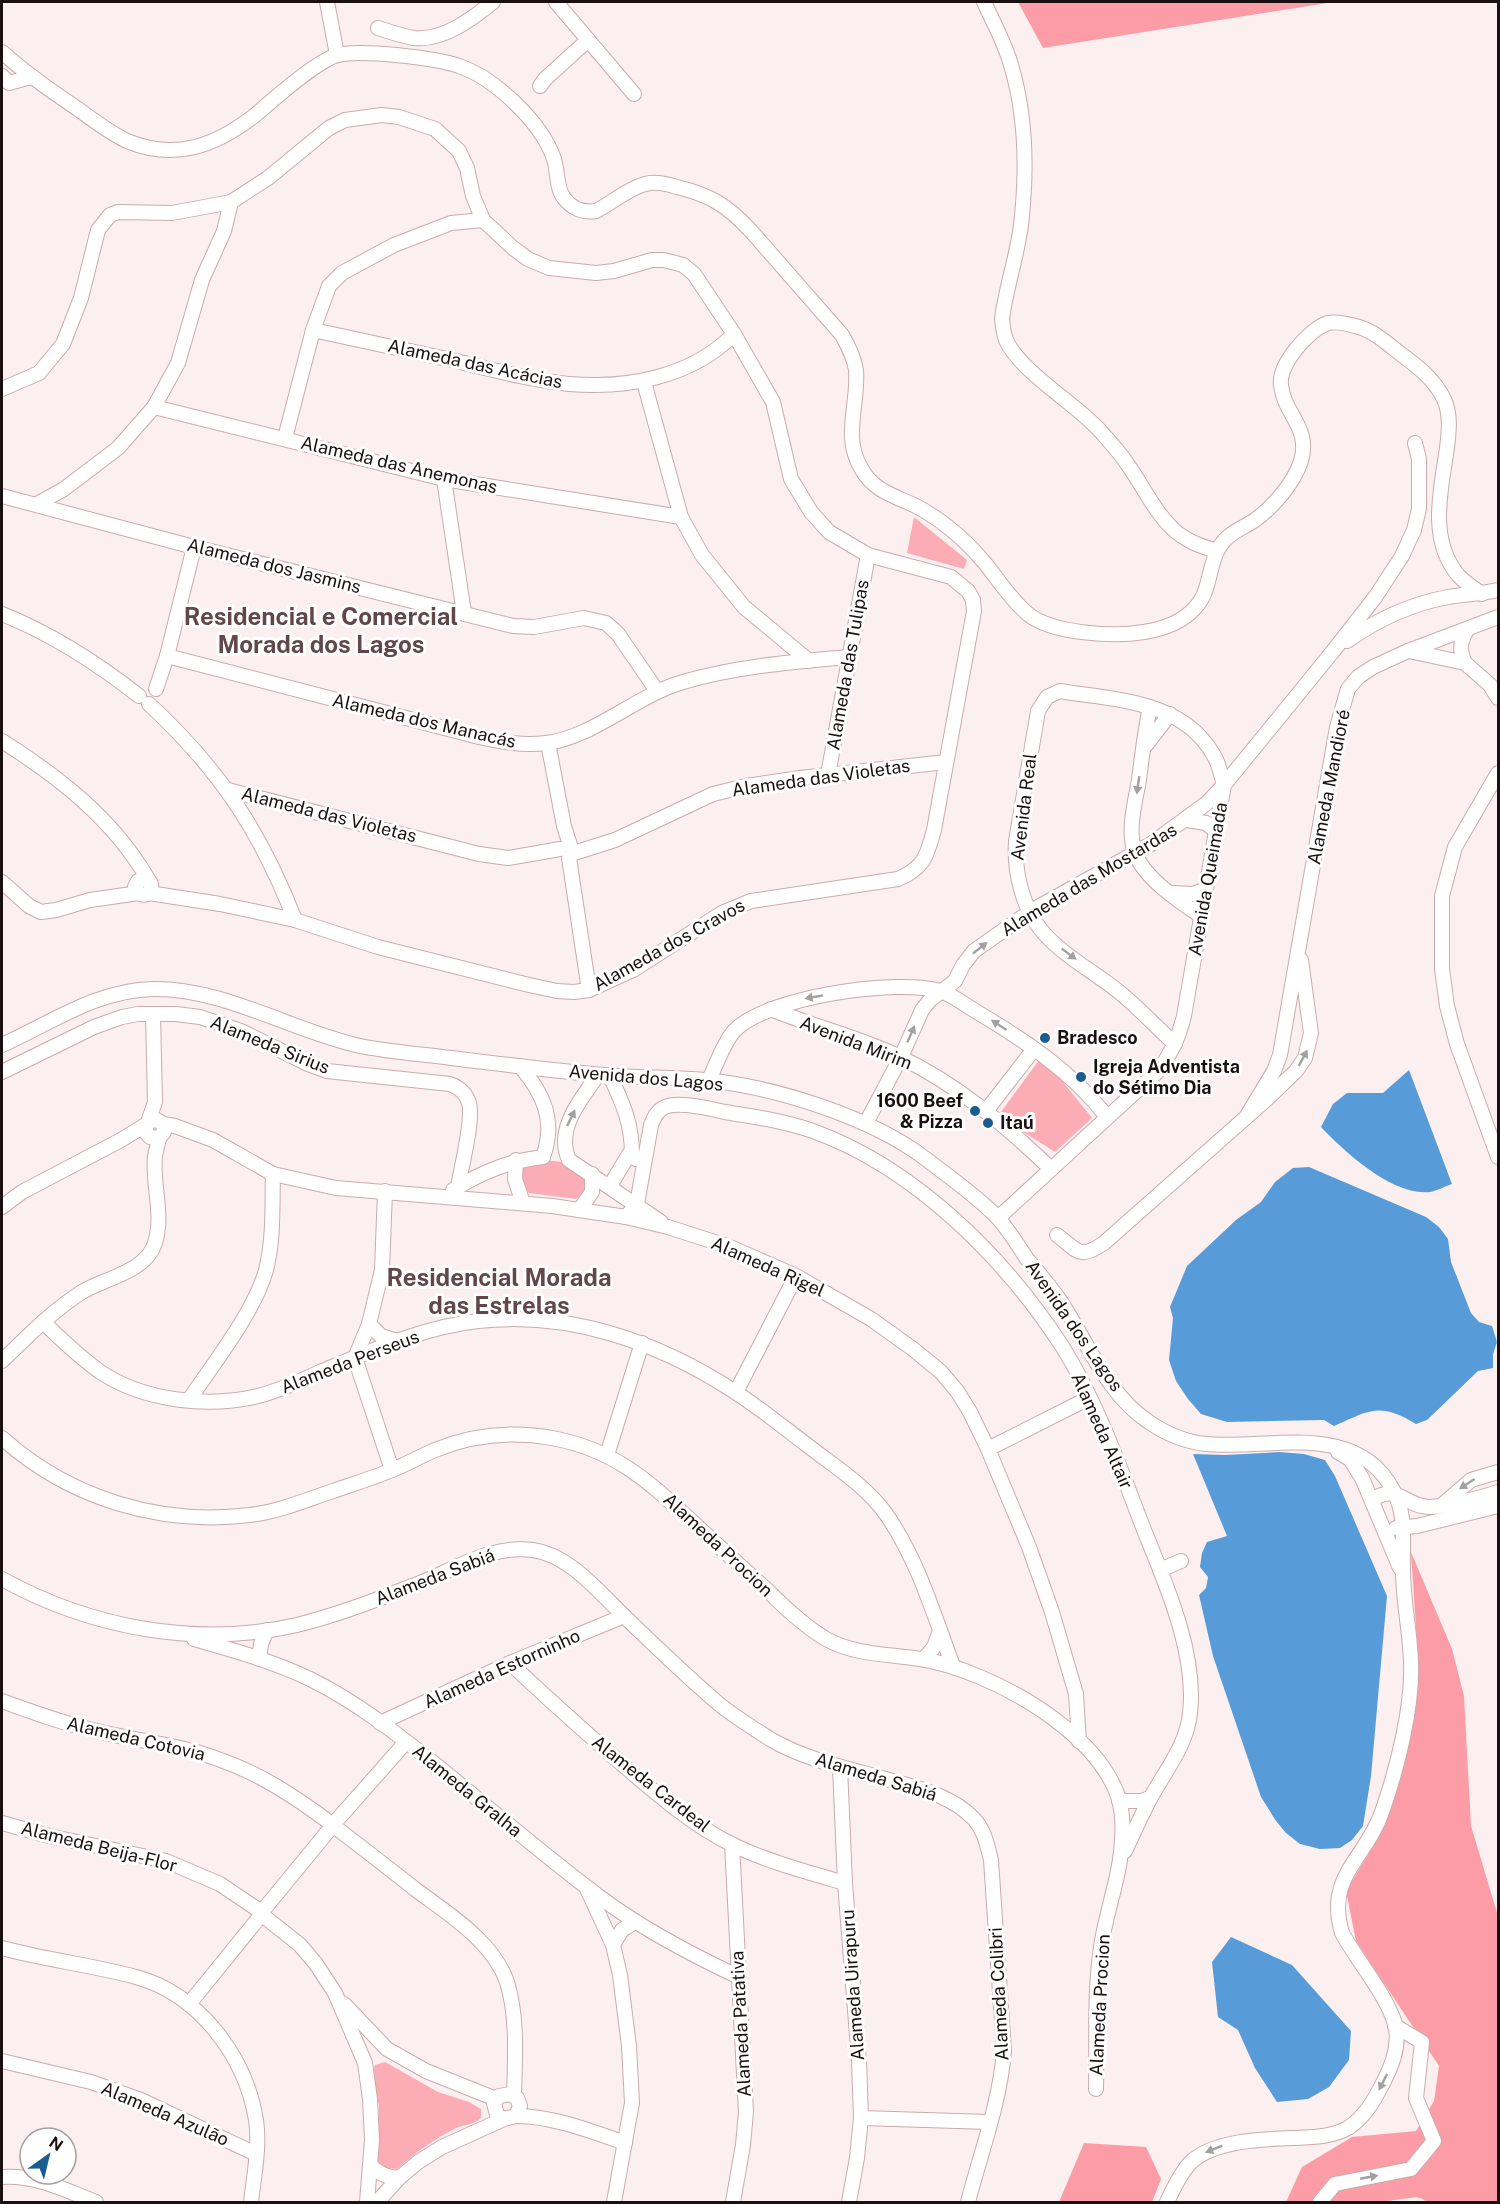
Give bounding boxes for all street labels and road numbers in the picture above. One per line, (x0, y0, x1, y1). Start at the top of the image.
street label: Alameda das Acácias (386, 335, 564, 392)
street label: Alameda das Anemonas (299, 432, 499, 497)
street label: Alameda dos Jasmins (185, 534, 363, 597)
street label: Alameda das Tulipas (822, 578, 873, 752)
street label: Alameda dos Manacás (330, 689, 518, 752)
street label: Alameda Mandioré (1303, 707, 1354, 866)
street label: Avenida Real (1006, 752, 1041, 862)
street label: Alameda das Violetas (730, 755, 911, 800)
street label: Alameda das Violetas (239, 783, 419, 846)
street label: Avenida Queimada (1184, 800, 1231, 957)
street label: Alameda das Mostardas (997, 819, 1180, 940)
street label: Alameda dos Cravos (589, 894, 748, 995)
street label: Alameda Sirius (208, 1011, 333, 1078)
street label: Avenida Mirim (797, 1012, 915, 1074)
street label: Avenida dos Lagos (568, 1060, 724, 1095)
street label: Alameda Rigel (708, 1232, 828, 1301)
street label: Avenida dos Lagos (1021, 1256, 1127, 1395)
street label: Alameda Perseus (278, 1326, 422, 1398)
street label: Alameda Altair (1067, 1369, 1137, 1492)
street label: Alameda Procion (659, 1488, 777, 1601)
street label: Alameda Sabiá (372, 1544, 497, 1609)
street label: Alameda Estorninho (420, 1625, 583, 1712)
street label: Alameda Cotovia (65, 1712, 207, 1765)
street label: Alameda Cardeal (588, 1731, 715, 1836)
street label: Alameda Gralha (408, 1740, 526, 1841)
street label: Alameda Sabiá (813, 1748, 939, 1805)
street label: Alameda Beija-Flor (19, 1817, 179, 1876)
street label: Alameda Uirapuru (837, 1909, 868, 2061)
street label: Alameda Colibri (985, 1927, 1012, 2061)
street label: Alameda Procion (1085, 1933, 1114, 2077)
street label: Alameda Patativa (726, 1950, 755, 2098)
street label: Alameda Azulão (98, 2077, 232, 2150)

